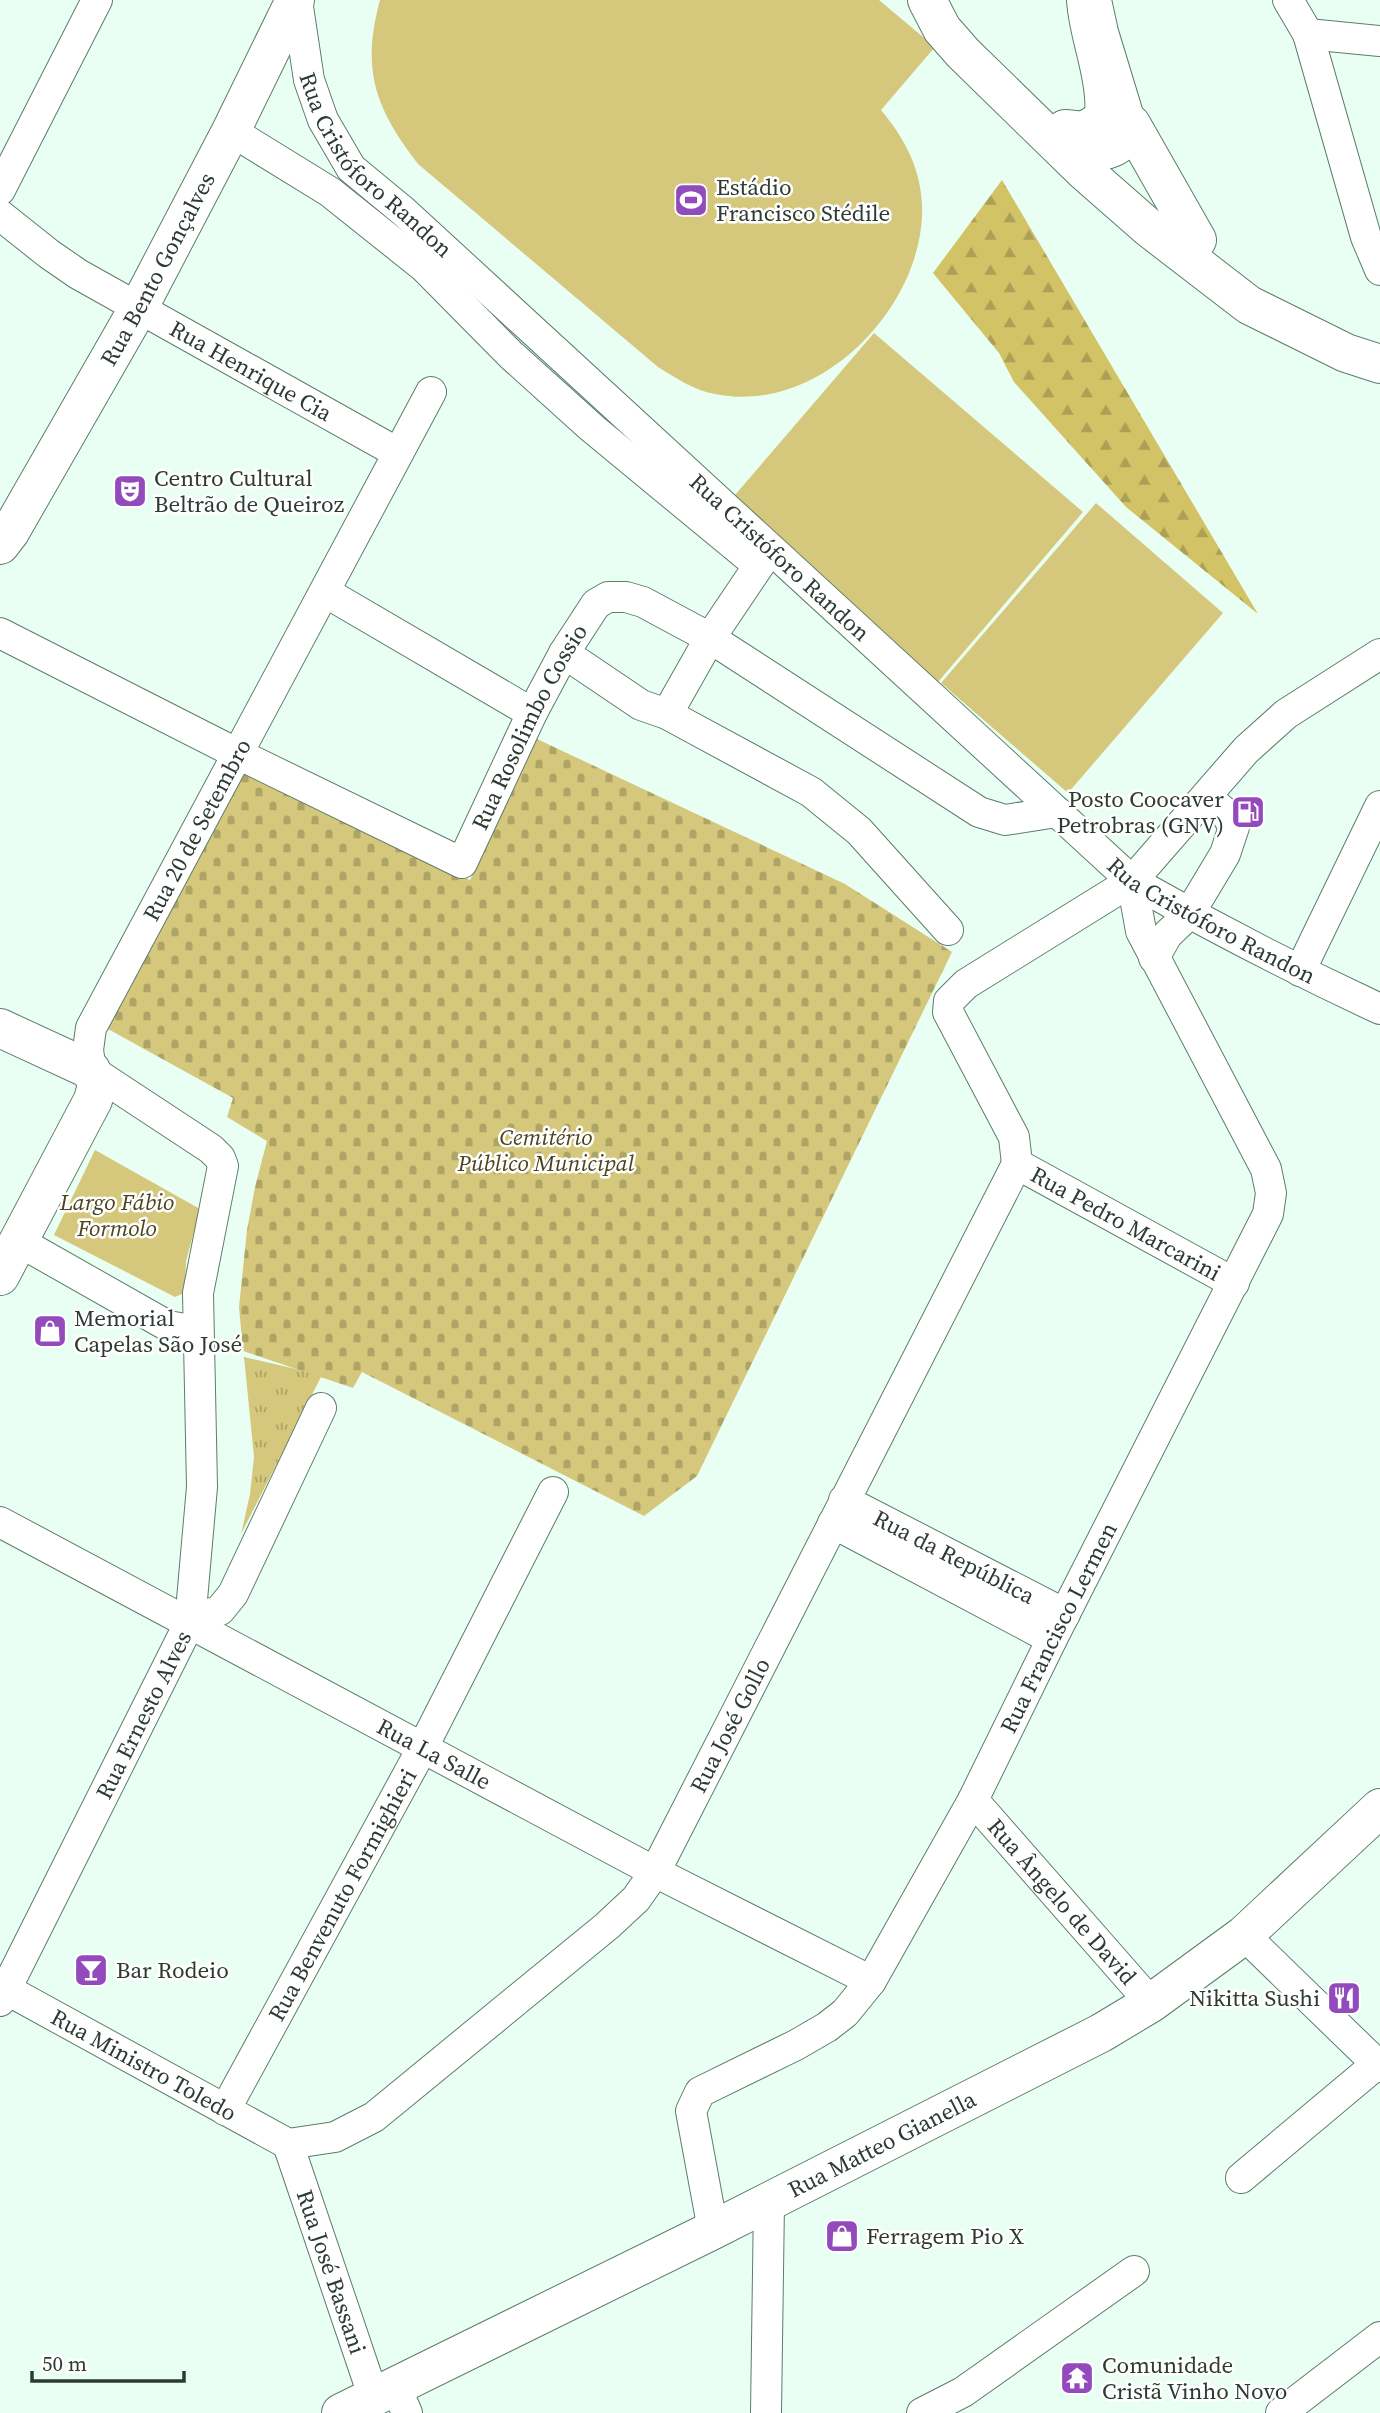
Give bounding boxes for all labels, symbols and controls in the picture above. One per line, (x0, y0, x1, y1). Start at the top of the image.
street label: Rua Cristóforo Randon (292, 68, 459, 265)
street label: Rua Bento Gonçalves (93, 167, 223, 372)
place label: Estádio Francisco Stédile (716, 171, 890, 229)
sports icon: Estádio Francisco Stédile (672, 181, 710, 219)
street label: Rua Henrique Cia (164, 312, 338, 429)
place label: Centro Cultural Beltrão de Queiroz (154, 462, 344, 520)
street label: Rua Cristóforo Randon (683, 466, 877, 648)
theatre icon: Centro Cultural Beltrão de Queiroz (111, 472, 149, 510)
street label: Rua Rosolimbo Cossio (464, 617, 595, 835)
street label: Rua 20 de Setembro (135, 733, 259, 927)
place label: Posto Coocaver Petrobras (GNV) (1057, 783, 1224, 841)
fuel station icon: Posto Coocaver Petrobras (GNV) (1229, 793, 1267, 831)
street label: Rua Cristóforo Randon (1100, 850, 1321, 992)
park label: Cemitério Público Municipal (457, 1121, 635, 1179)
street label: Rua Pedro Marcarini (1025, 1159, 1227, 1289)
park label: Largo Fábio Formolo (59, 1186, 174, 1244)
place label: Memorial Capelas São José (74, 1302, 242, 1360)
shop icon: Memorial Capelas São José (31, 1312, 69, 1350)
street label: Rua da República (868, 1502, 1041, 1612)
street label: Rua Francisco Lermen (992, 1517, 1125, 1738)
street label: Rua Ernesto Alves (88, 1625, 199, 1805)
street label: Rua José Gollo (682, 1652, 778, 1798)
street label: Rua La Salle (371, 1710, 497, 1797)
street label: Rua Benvenuto Formighieri (260, 1763, 424, 2027)
street label: Rua Ângelo de David (980, 1811, 1144, 1992)
bar icon: Bar Rodeio (72, 1951, 110, 1989)
place label: Bar Rodeio (116, 1954, 229, 1986)
restaurant icon: Nikitta Sushi (1325, 1979, 1363, 2017)
place label: Nikitta Sushi (1189, 1982, 1320, 2014)
street label: Rua Ministro Toledo (45, 2001, 242, 2129)
street label: Rua Matteo Gianella (782, 2083, 982, 2205)
street label: Rua José Bassani (289, 2185, 374, 2358)
shop icon: Ferragem Pio X (823, 2217, 861, 2255)
place label: Ferragem Pio X (866, 2220, 1024, 2252)
scale bar (32, 2340, 184, 2384)
text: 50 m (42, 2349, 87, 2378)
place label: Comunidade Cristã Vinho Novo (1102, 2349, 1287, 2407)
temple icon: Comunidade Cristã Vinho Novo (1058, 2359, 1096, 2397)

